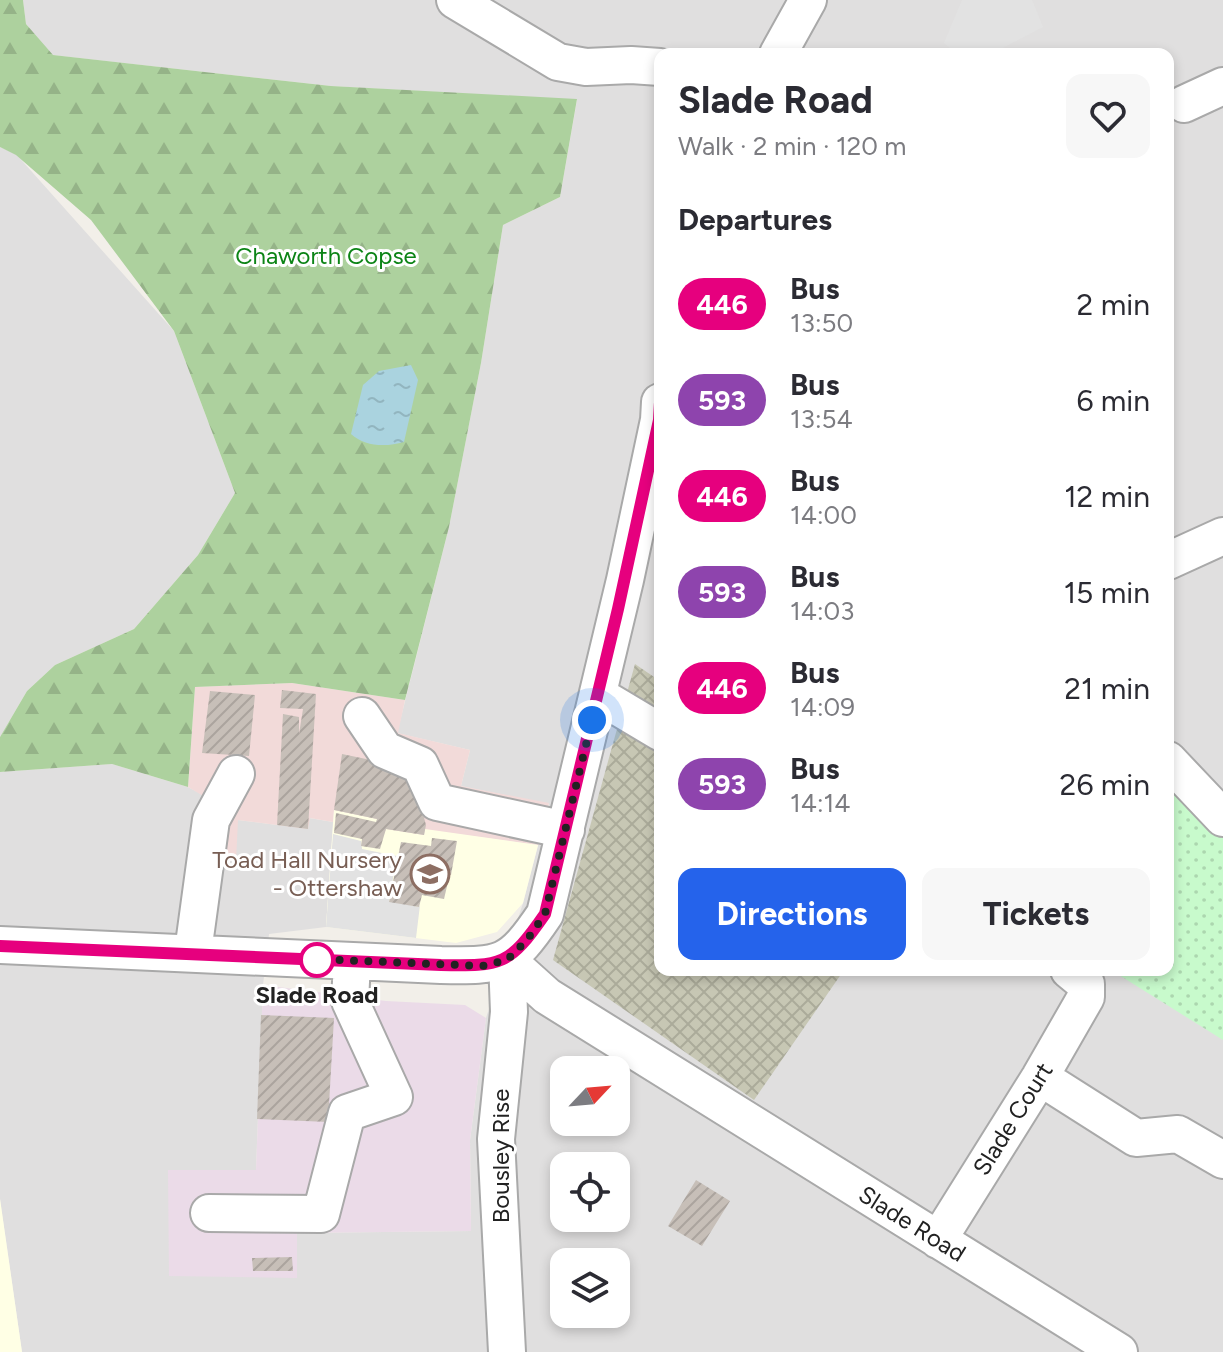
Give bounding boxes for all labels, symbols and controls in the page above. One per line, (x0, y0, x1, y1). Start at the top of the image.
button: heart (1066, 74, 1150, 158)
text: Slade Road (678, 77, 873, 123)
text: Walk · 2 min · 120 m (678, 130, 907, 162)
text: Departures (678, 201, 832, 238)
park label: Chaworth Copse (235, 241, 417, 270)
text: Bus (790, 270, 839, 307)
text: 2 min (1077, 286, 1150, 323)
text: 446 (696, 287, 748, 321)
text: 13:50 (790, 307, 853, 339)
text: Bus (790, 366, 839, 403)
text: 6 min (1076, 382, 1150, 419)
text: 593 (698, 383, 746, 417)
text: 13:54 (790, 403, 853, 435)
text: Bus (790, 462, 839, 499)
text: 12 min (1064, 478, 1150, 515)
text: 446 (696, 479, 748, 513)
text: 14:00 (790, 499, 857, 531)
text: Bus (790, 558, 839, 595)
text: 15 min (1064, 574, 1150, 611)
text: 593 (698, 575, 746, 609)
text: 14:03 (790, 595, 854, 627)
text: Bus (790, 654, 839, 691)
text: 21 min (1064, 670, 1150, 707)
text: 446 (696, 671, 748, 705)
text: 14:09 (790, 691, 855, 723)
your location (572, 700, 612, 740)
text: Bus (790, 750, 839, 787)
text: 26 min (1060, 766, 1150, 803)
text: 593 (698, 767, 746, 801)
text: 14:14 (790, 787, 850, 819)
place label: Toad Hall Nursery - Ottershaw (212, 845, 402, 902)
school or university icon: Toad Hall Nursery - Ottershaw (409, 853, 451, 895)
button: Directions (678, 868, 906, 960)
button: Tickets (922, 868, 1150, 960)
marker: Slade Road (300, 943, 334, 977)
place label: Slade Road (255, 980, 379, 1009)
north arrow (550, 1056, 630, 1136)
map controls (550, 1056, 630, 1328)
street label: Slade Court (967, 1057, 1059, 1180)
street label: Bousley Rise (486, 1089, 515, 1223)
button: locate (550, 1152, 630, 1232)
street label: Slade Road (853, 1179, 971, 1268)
button: layers (550, 1248, 630, 1328)

